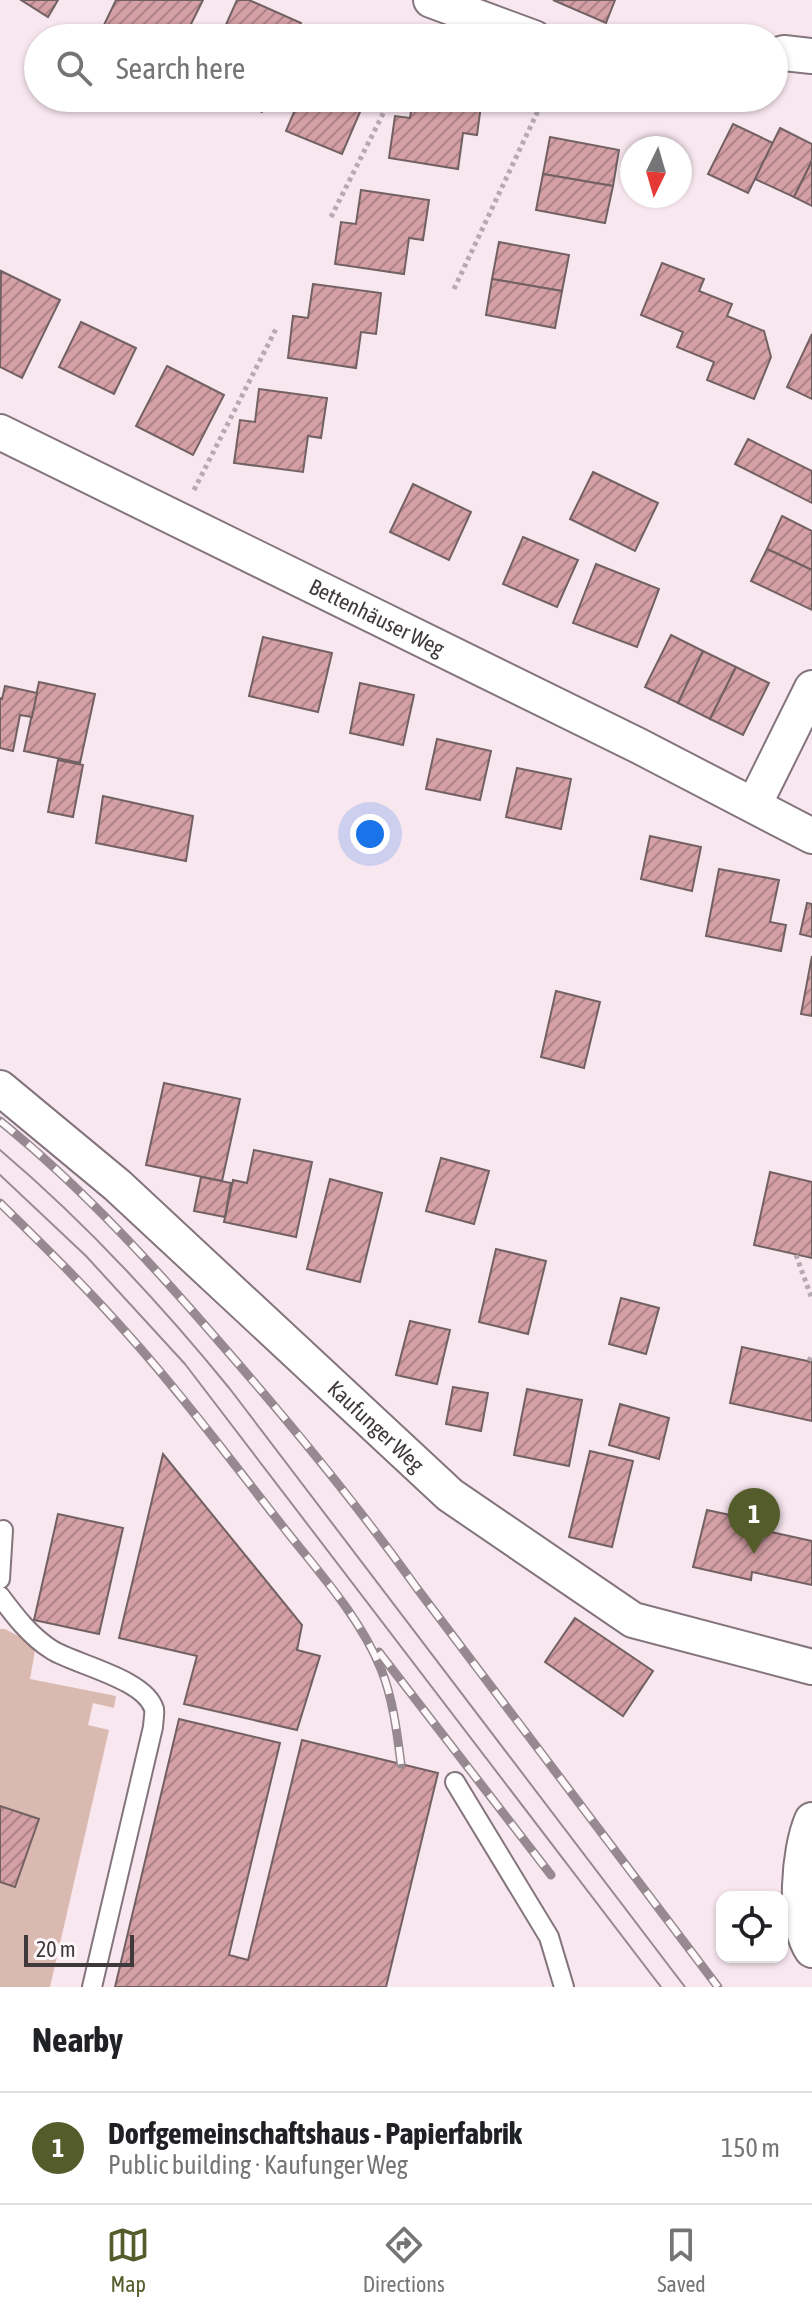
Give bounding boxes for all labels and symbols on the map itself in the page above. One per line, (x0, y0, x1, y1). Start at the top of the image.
north arrow (620, 136, 692, 208)
street label: Bettenhäuser Weg (305, 573, 449, 662)
your location (350, 814, 390, 854)
street label: Kaufunger Weg (323, 1375, 430, 1478)
pin: 1 (728, 1488, 780, 1554)
scale bar (24, 1931, 134, 1967)

